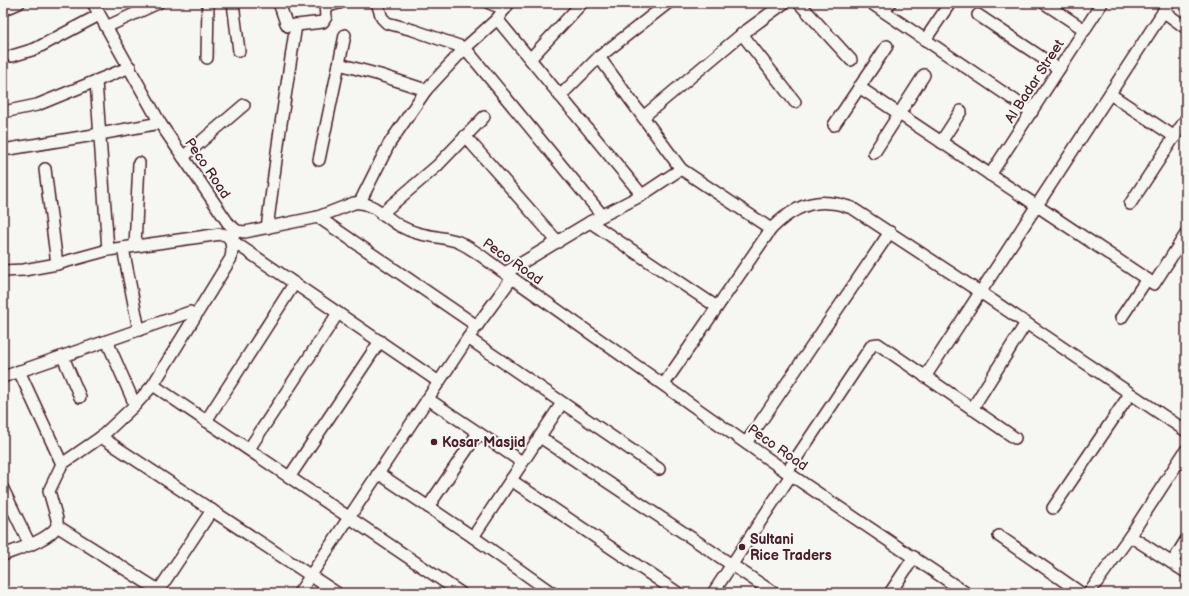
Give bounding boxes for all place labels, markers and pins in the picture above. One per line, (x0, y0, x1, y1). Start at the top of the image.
place label: Kosar Masjid (442, 434, 526, 451)
marker: Kosar Masjid (429, 437, 439, 447)
place label: Sultani Rice Traders (750, 531, 832, 564)
marker: Sultani Rice Traders (737, 542, 747, 552)

